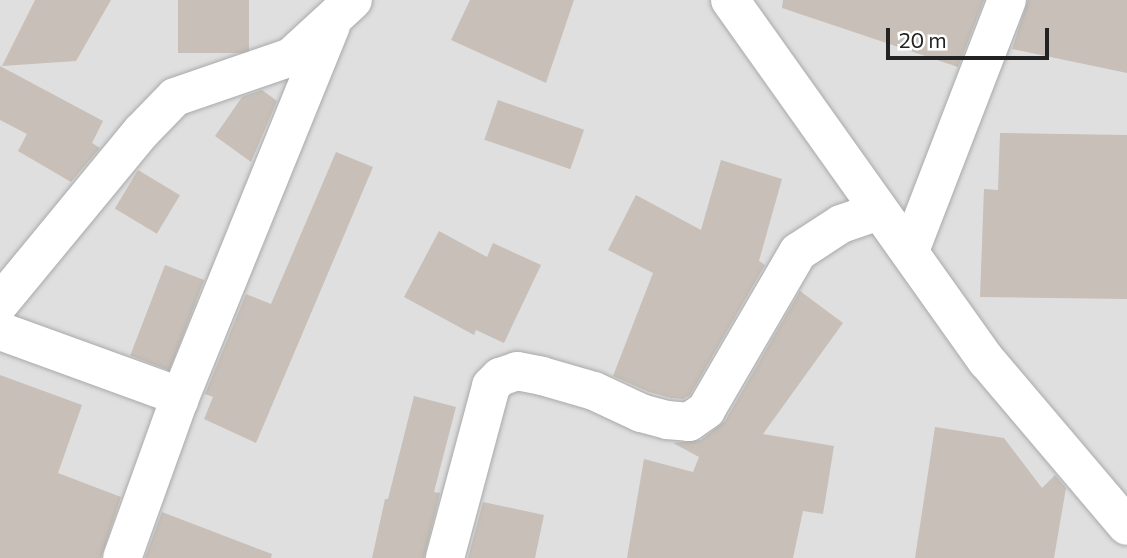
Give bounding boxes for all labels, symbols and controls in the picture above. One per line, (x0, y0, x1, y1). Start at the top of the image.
scale bar (889, 14, 1052, 58)
text: 20 m (899, 27, 947, 52)

